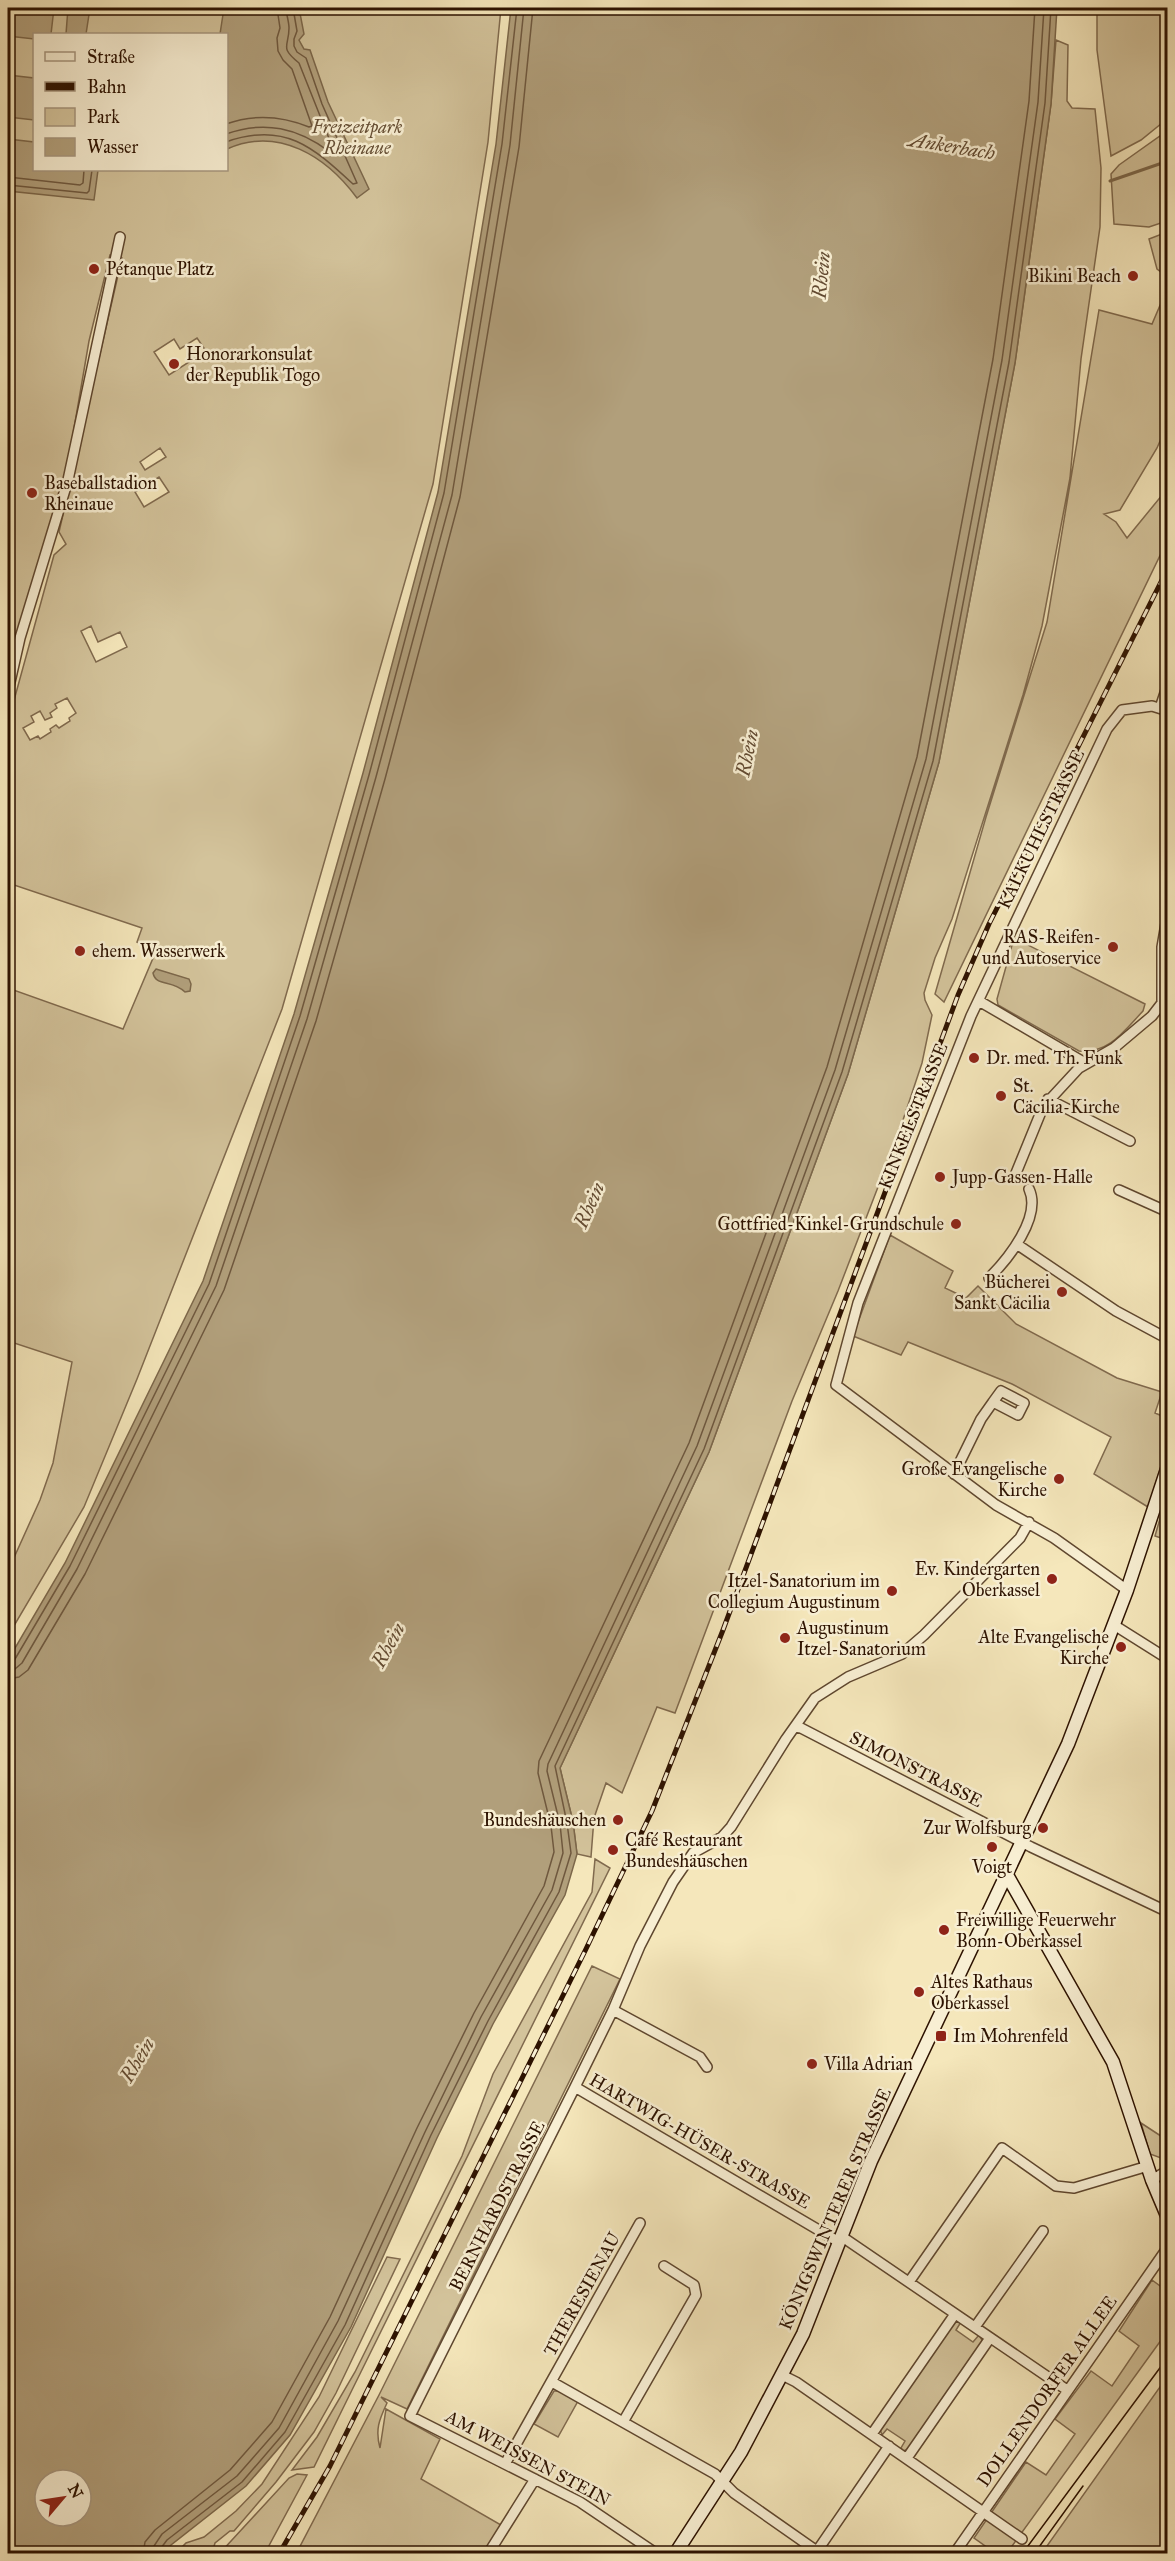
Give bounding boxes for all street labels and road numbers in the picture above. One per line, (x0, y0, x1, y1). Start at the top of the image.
street label: KALKUHLSTRASSE (993, 746, 1089, 912)
street label: KINKELSTRASSE (874, 1040, 952, 1192)
street label: SIMONSTRASSE (846, 1726, 986, 1812)
street label: HARTWIG-HÜSER-STRASSE (586, 2068, 815, 2213)
street label: KÖNIGSWINTERER STRASSE (773, 2084, 896, 2333)
street label: BERNHARDSTRASSE (444, 2117, 550, 2295)
street label: THERESIENAU (539, 2228, 625, 2360)
street label: DOLLENDORFER ALLEE (972, 2291, 1122, 2491)
street label: AM WEISSEN STEIN (441, 2405, 614, 2511)

